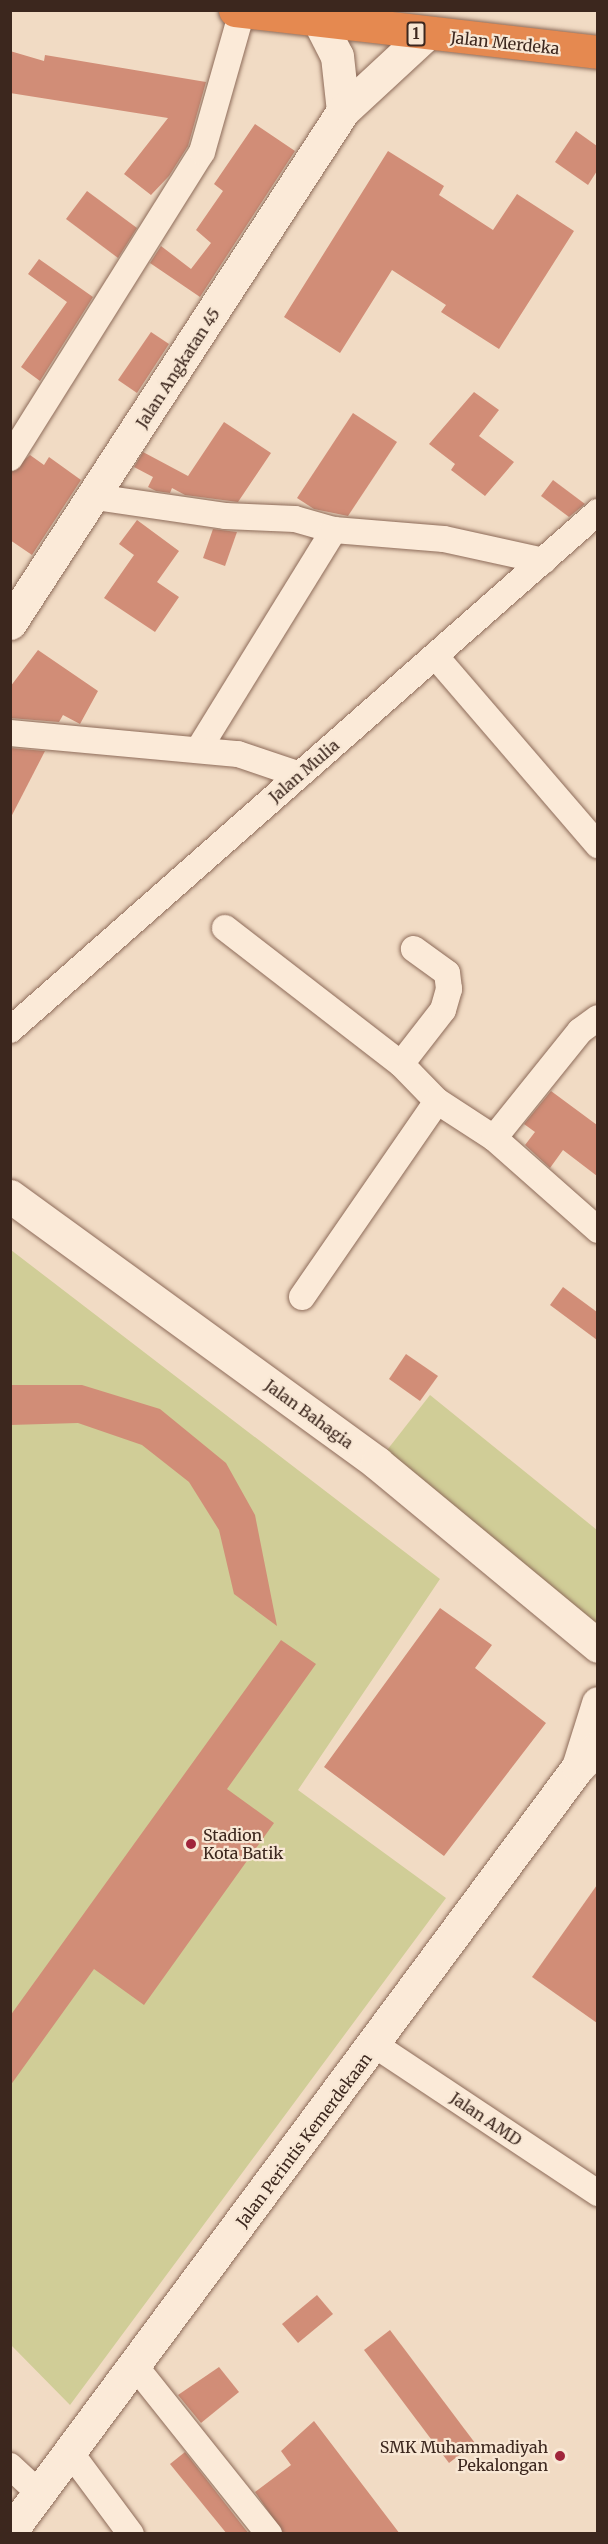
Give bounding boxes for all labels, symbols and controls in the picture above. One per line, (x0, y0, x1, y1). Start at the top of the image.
road number: 1 (406, 22, 426, 46)
street label: Jalan Merdeka (450, 28, 560, 58)
street label: Jalan Angkatan 45 (132, 304, 224, 432)
street label: Jalan Mulia (265, 735, 343, 807)
street label: Jalan Bahagia (261, 1376, 357, 1452)
place label: Stadion Kota Batik (203, 1825, 283, 1863)
marker: Stadion Kota Batik (184, 1837, 198, 1851)
street label: Jalan Perintis Kemerdekaan (232, 2049, 376, 2231)
street label: Jalan AMD (447, 2088, 525, 2150)
place label: SMK Muhammadiyah Pekalongan (380, 2437, 548, 2475)
marker: SMK Muhammadiyah Pekalongan (553, 2449, 567, 2463)

